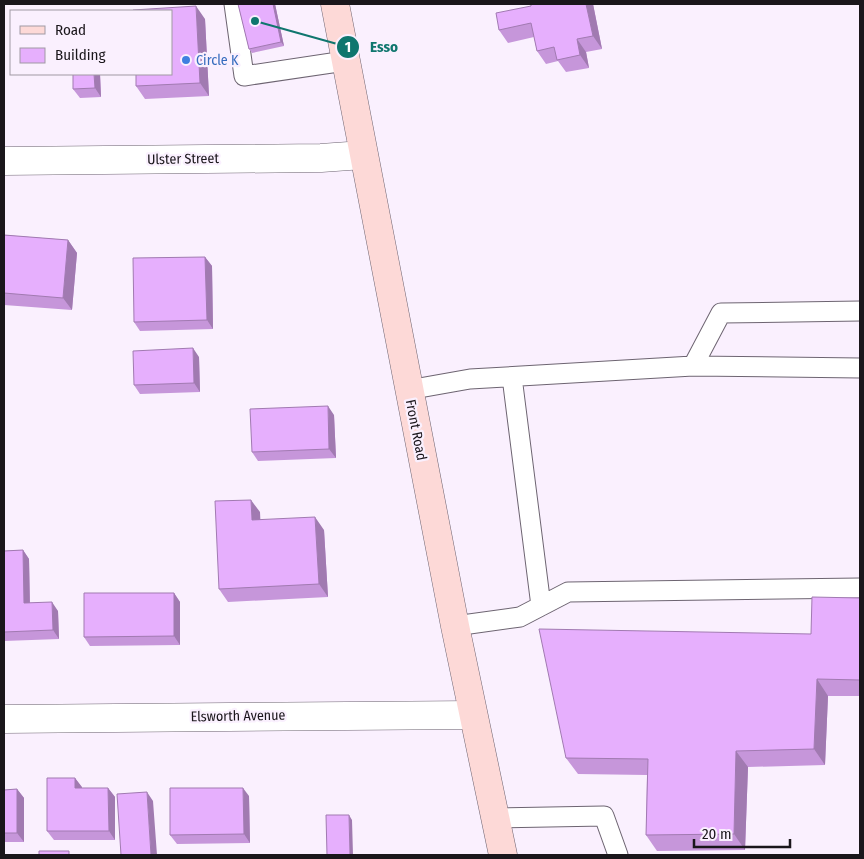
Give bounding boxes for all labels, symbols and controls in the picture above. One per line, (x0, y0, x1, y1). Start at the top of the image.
legend (10, 10, 172, 75)
text: Road (55, 21, 86, 39)
callout: Esso (335, 32, 408, 62)
text: 1 (345, 38, 351, 56)
text: Esso (370, 38, 398, 56)
text: Building (55, 46, 106, 64)
place label: Circle K (196, 52, 239, 69)
marker: Circle K (180, 54, 192, 66)
street label: Ulster Street (147, 150, 219, 168)
street label: Front Road (402, 398, 430, 462)
street label: Elsworth Avenue (190, 707, 286, 725)
scale bar (694, 816, 790, 848)
text: 20 m (702, 825, 732, 843)

